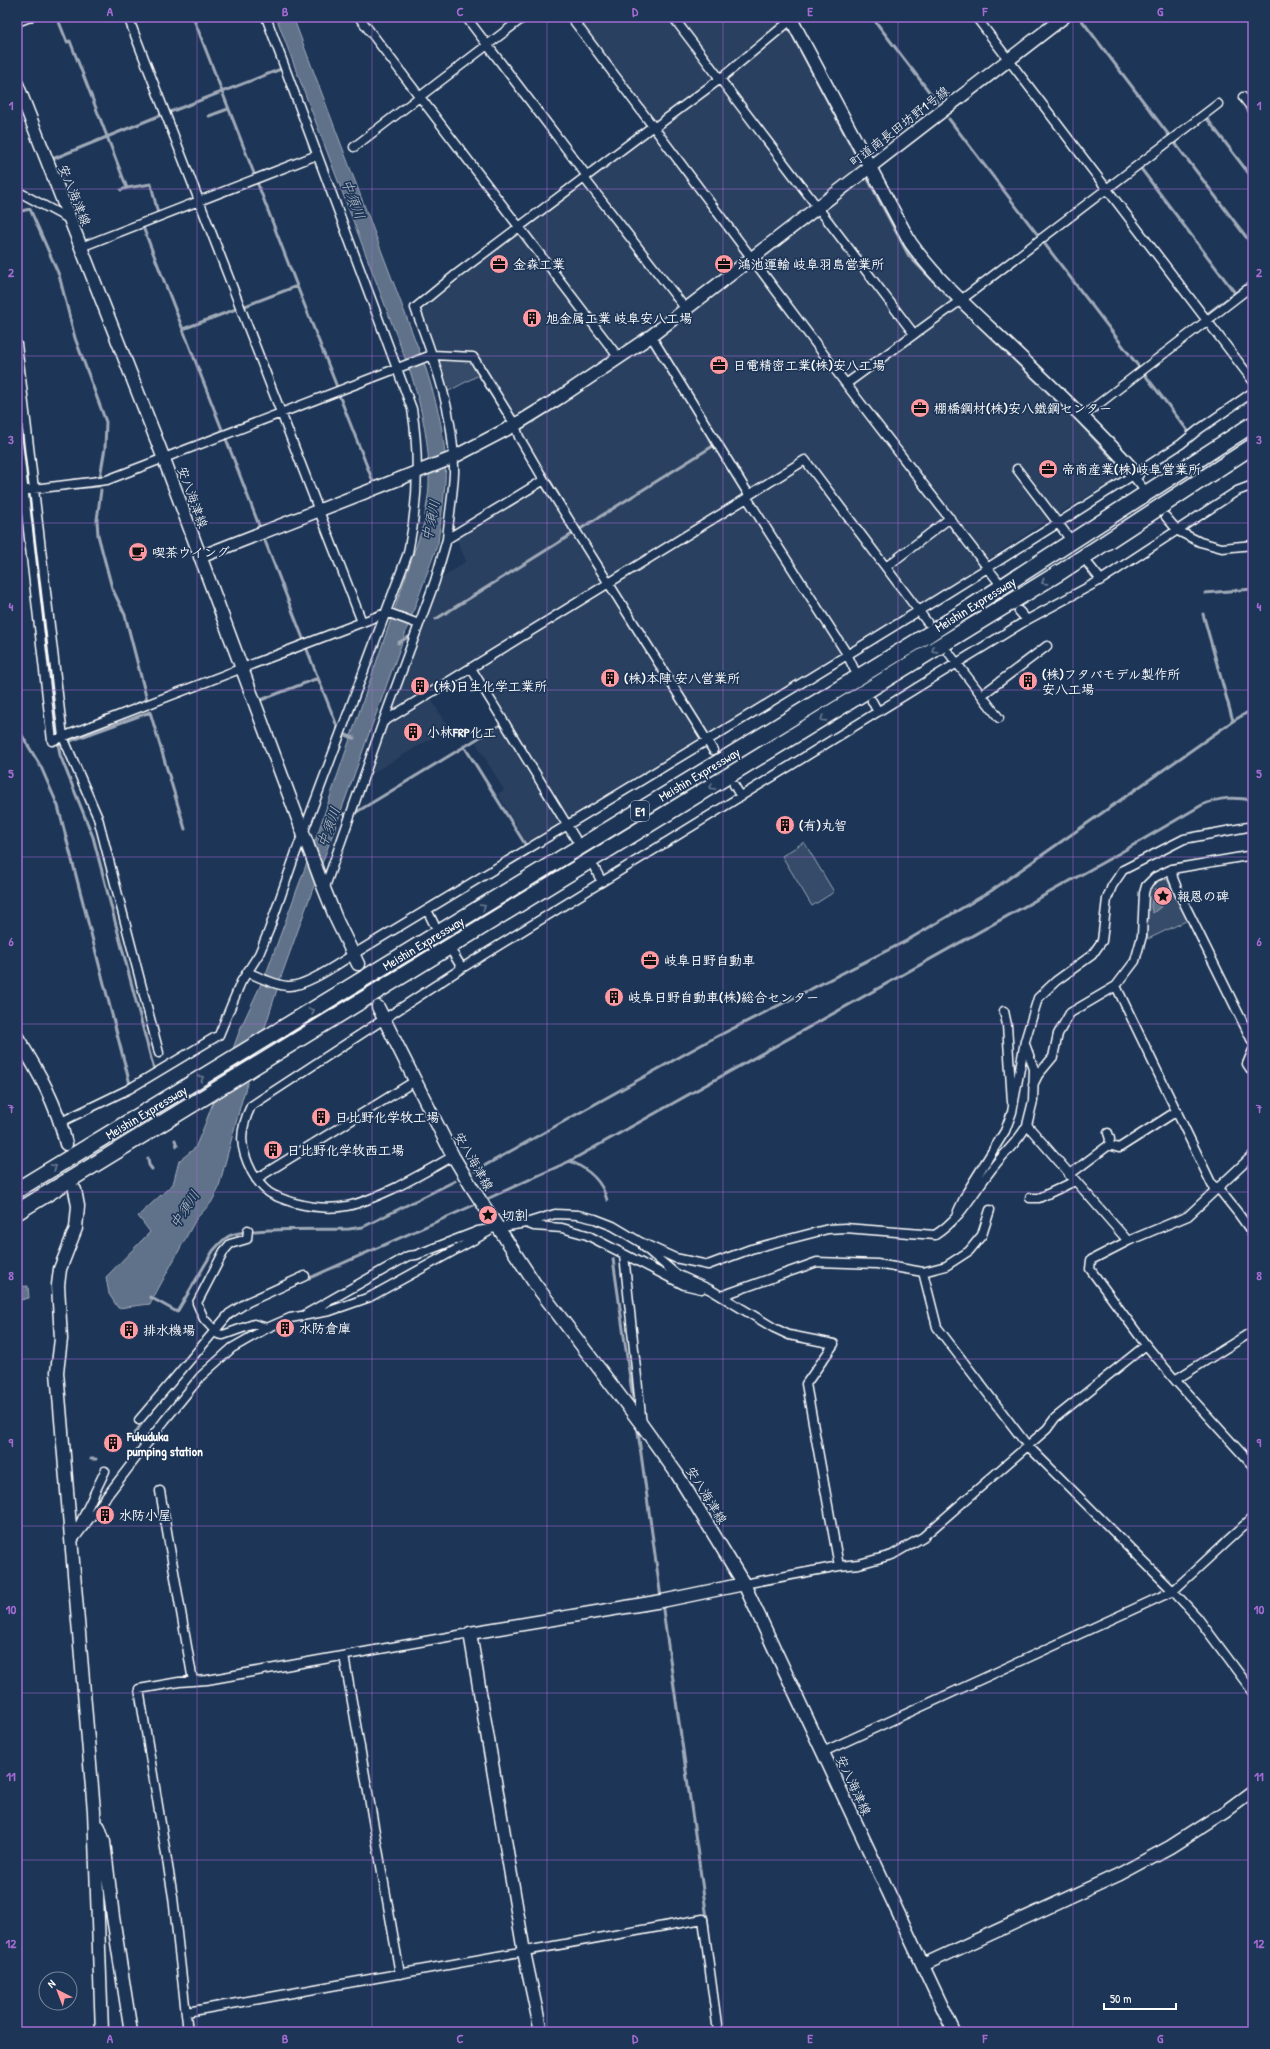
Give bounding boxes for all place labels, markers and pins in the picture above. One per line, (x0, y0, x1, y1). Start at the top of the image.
office icon: 金森工業 (488, 253, 510, 275)
office icon: 鴻池運輸 岐阜羽島営業所 (713, 253, 735, 275)
place label: 金森工業 (513, 255, 565, 273)
place label: 鴻池運輸 岐阜羽島営業所 (738, 255, 884, 273)
building icon: 旭金属工業 岐阜安八工場 (521, 307, 543, 329)
place label: 旭金属工業 岐阜安八工場 (546, 309, 692, 327)
office icon: 日電精密工業(株)安八工場 (708, 354, 730, 376)
place label: 日電精密工業(株)安八工場 (733, 356, 885, 374)
office icon: 棚橋鋼材(株)安八鐵鋼センター (909, 397, 931, 419)
place label: 棚橋鋼材(株)安八鐵鋼センター (934, 399, 1112, 417)
office icon: 帝商産業(株)岐阜営業所 (1037, 458, 1059, 480)
place label: 帝商産業(株)岐阜営業所 (1062, 460, 1201, 478)
cafe icon: 喫茶ウイング (127, 541, 149, 563)
place label: 喫茶ウイング (152, 543, 230, 561)
place label: (株)フタバモデル製作所 安八工場 (1042, 665, 1180, 698)
building icon: (株)本陣 安八営業所 (599, 667, 621, 689)
place label: (株)本陣 安八営業所 (624, 669, 740, 687)
building icon: (株)フタバモデル製作所 安八工場 (1017, 670, 1039, 692)
building icon: (株)日生化学工業所 (409, 675, 431, 697)
place label: (株)日生化学工業所 (434, 677, 547, 695)
building icon: 小林FRP化工 (402, 721, 424, 743)
place label: 小林FRP化工 (427, 723, 496, 741)
building icon: (有)丸智 (774, 814, 796, 836)
place label: (有)丸智 (799, 816, 847, 834)
place icon: 報恩の碑 (1152, 885, 1174, 907)
place label: 報恩の碑 (1177, 887, 1229, 905)
office icon: 岐阜日野自動車 (639, 949, 661, 971)
place label: 岐阜日野自動車 (664, 951, 755, 969)
building icon: 岐阜日野自動車(株)総合センター (603, 986, 625, 1008)
place label: 岐阜日野自動車(株)総合センター (628, 988, 819, 1006)
building icon: 日比野化学牧工場 (310, 1106, 332, 1128)
place label: 日比野化学牧工場 (335, 1108, 439, 1126)
building icon: 日比野化学牧西工場 (262, 1139, 284, 1161)
place label: 日比野化学牧西工場 (287, 1141, 404, 1159)
place icon: 切割 (477, 1204, 499, 1226)
place label: 切割 (502, 1206, 528, 1224)
building icon: 水防倉庫 (274, 1317, 296, 1339)
building icon: 排水機場 (118, 1319, 140, 1341)
place label: 水防倉庫 (299, 1319, 351, 1337)
place label: 排水機場 (143, 1321, 195, 1339)
place label: Fukuduka pumping station (126, 1427, 203, 1461)
building icon: Fukuduka pumping station (102, 1432, 124, 1454)
building icon: 水防小屋 (94, 1504, 116, 1526)
place label: 水防小屋 (119, 1506, 171, 1524)

